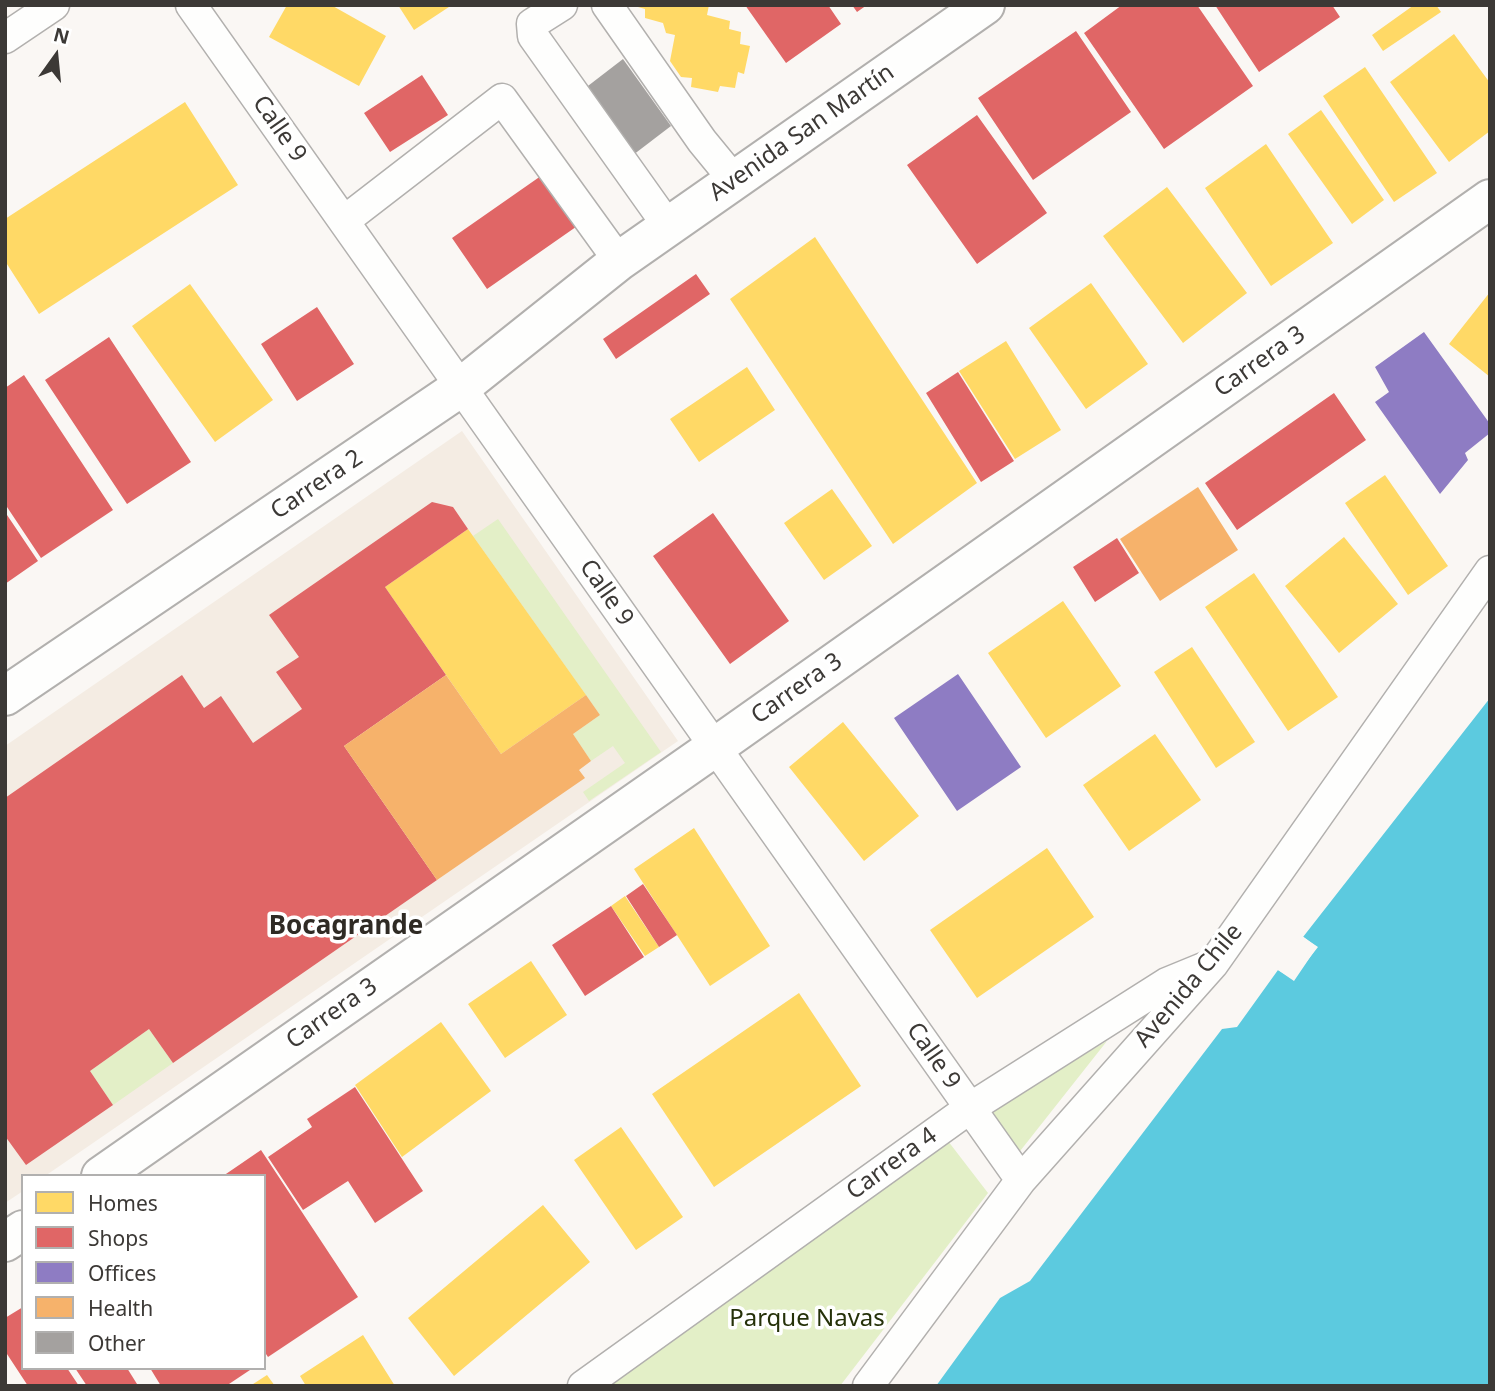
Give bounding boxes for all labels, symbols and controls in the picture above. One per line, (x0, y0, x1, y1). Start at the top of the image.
north arrow (21, 21, 91, 91)
text: N (51, 21, 72, 50)
street label: Avenida San Martín (704, 58, 900, 208)
street label: Calle 9 (246, 90, 312, 168)
street label: Carrera 3 (1209, 320, 1311, 404)
street label: Carrera 2 (266, 444, 368, 526)
street label: Calle 9 (573, 554, 639, 632)
street label: Carrera 3 (746, 647, 848, 731)
district label: Bocagrande (269, 911, 423, 943)
street label: Avenida Chile (1129, 918, 1249, 1054)
street label: Carrera 3 (281, 972, 383, 1056)
street label: Calle 9 (900, 1017, 966, 1095)
street label: Carrera 4 (841, 1122, 943, 1206)
legend (21, 1174, 266, 1370)
text: Homes (88, 1189, 158, 1217)
text: Shops (88, 1224, 148, 1252)
text: Offices (88, 1259, 156, 1287)
text: Health (88, 1294, 153, 1322)
park label: Parque Navas (729, 1305, 885, 1333)
text: Other (88, 1329, 145, 1357)

